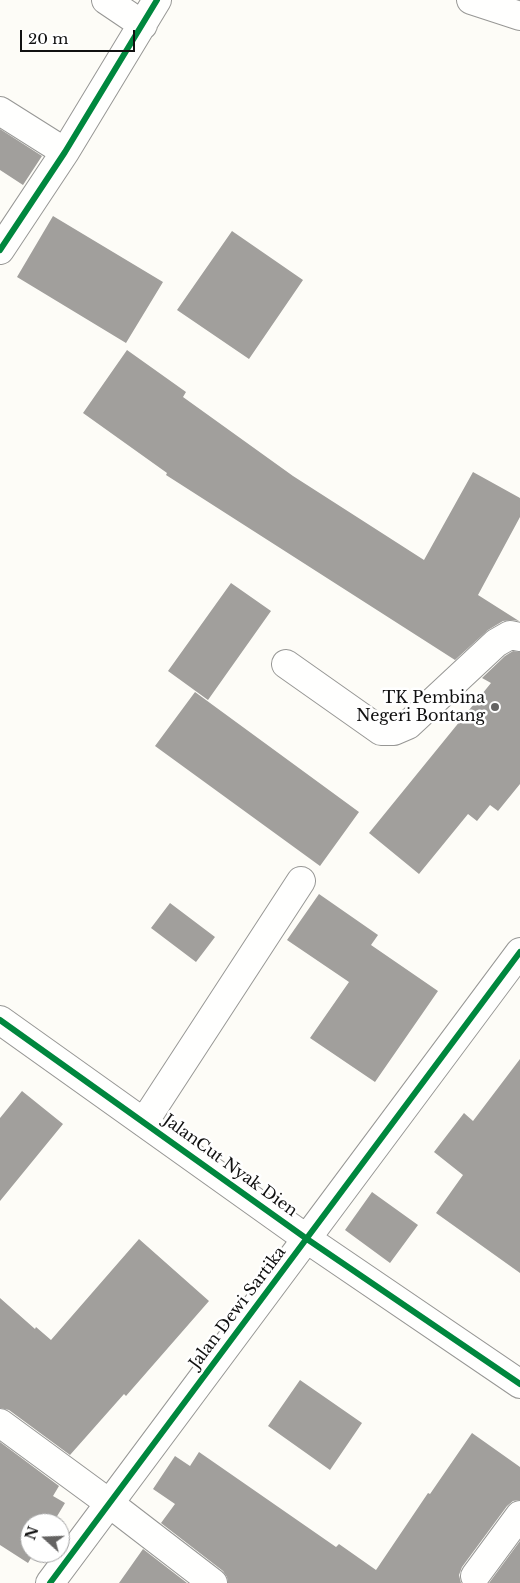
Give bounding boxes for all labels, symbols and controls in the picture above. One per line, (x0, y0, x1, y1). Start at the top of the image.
scale bar (22, 20, 138, 52)
text: 20 m (28, 29, 68, 48)
place label: TK Pembina Negeri Bontang (356, 688, 485, 726)
marker: TK Pembina Negeri Bontang (489, 701, 501, 713)
street label: JalanCut Nyak Dien (159, 1111, 301, 1221)
street label: Jalan Dewi Sartika (186, 1243, 290, 1373)
north arrow (20, 1513, 70, 1563)
text: N (21, 1524, 43, 1542)

